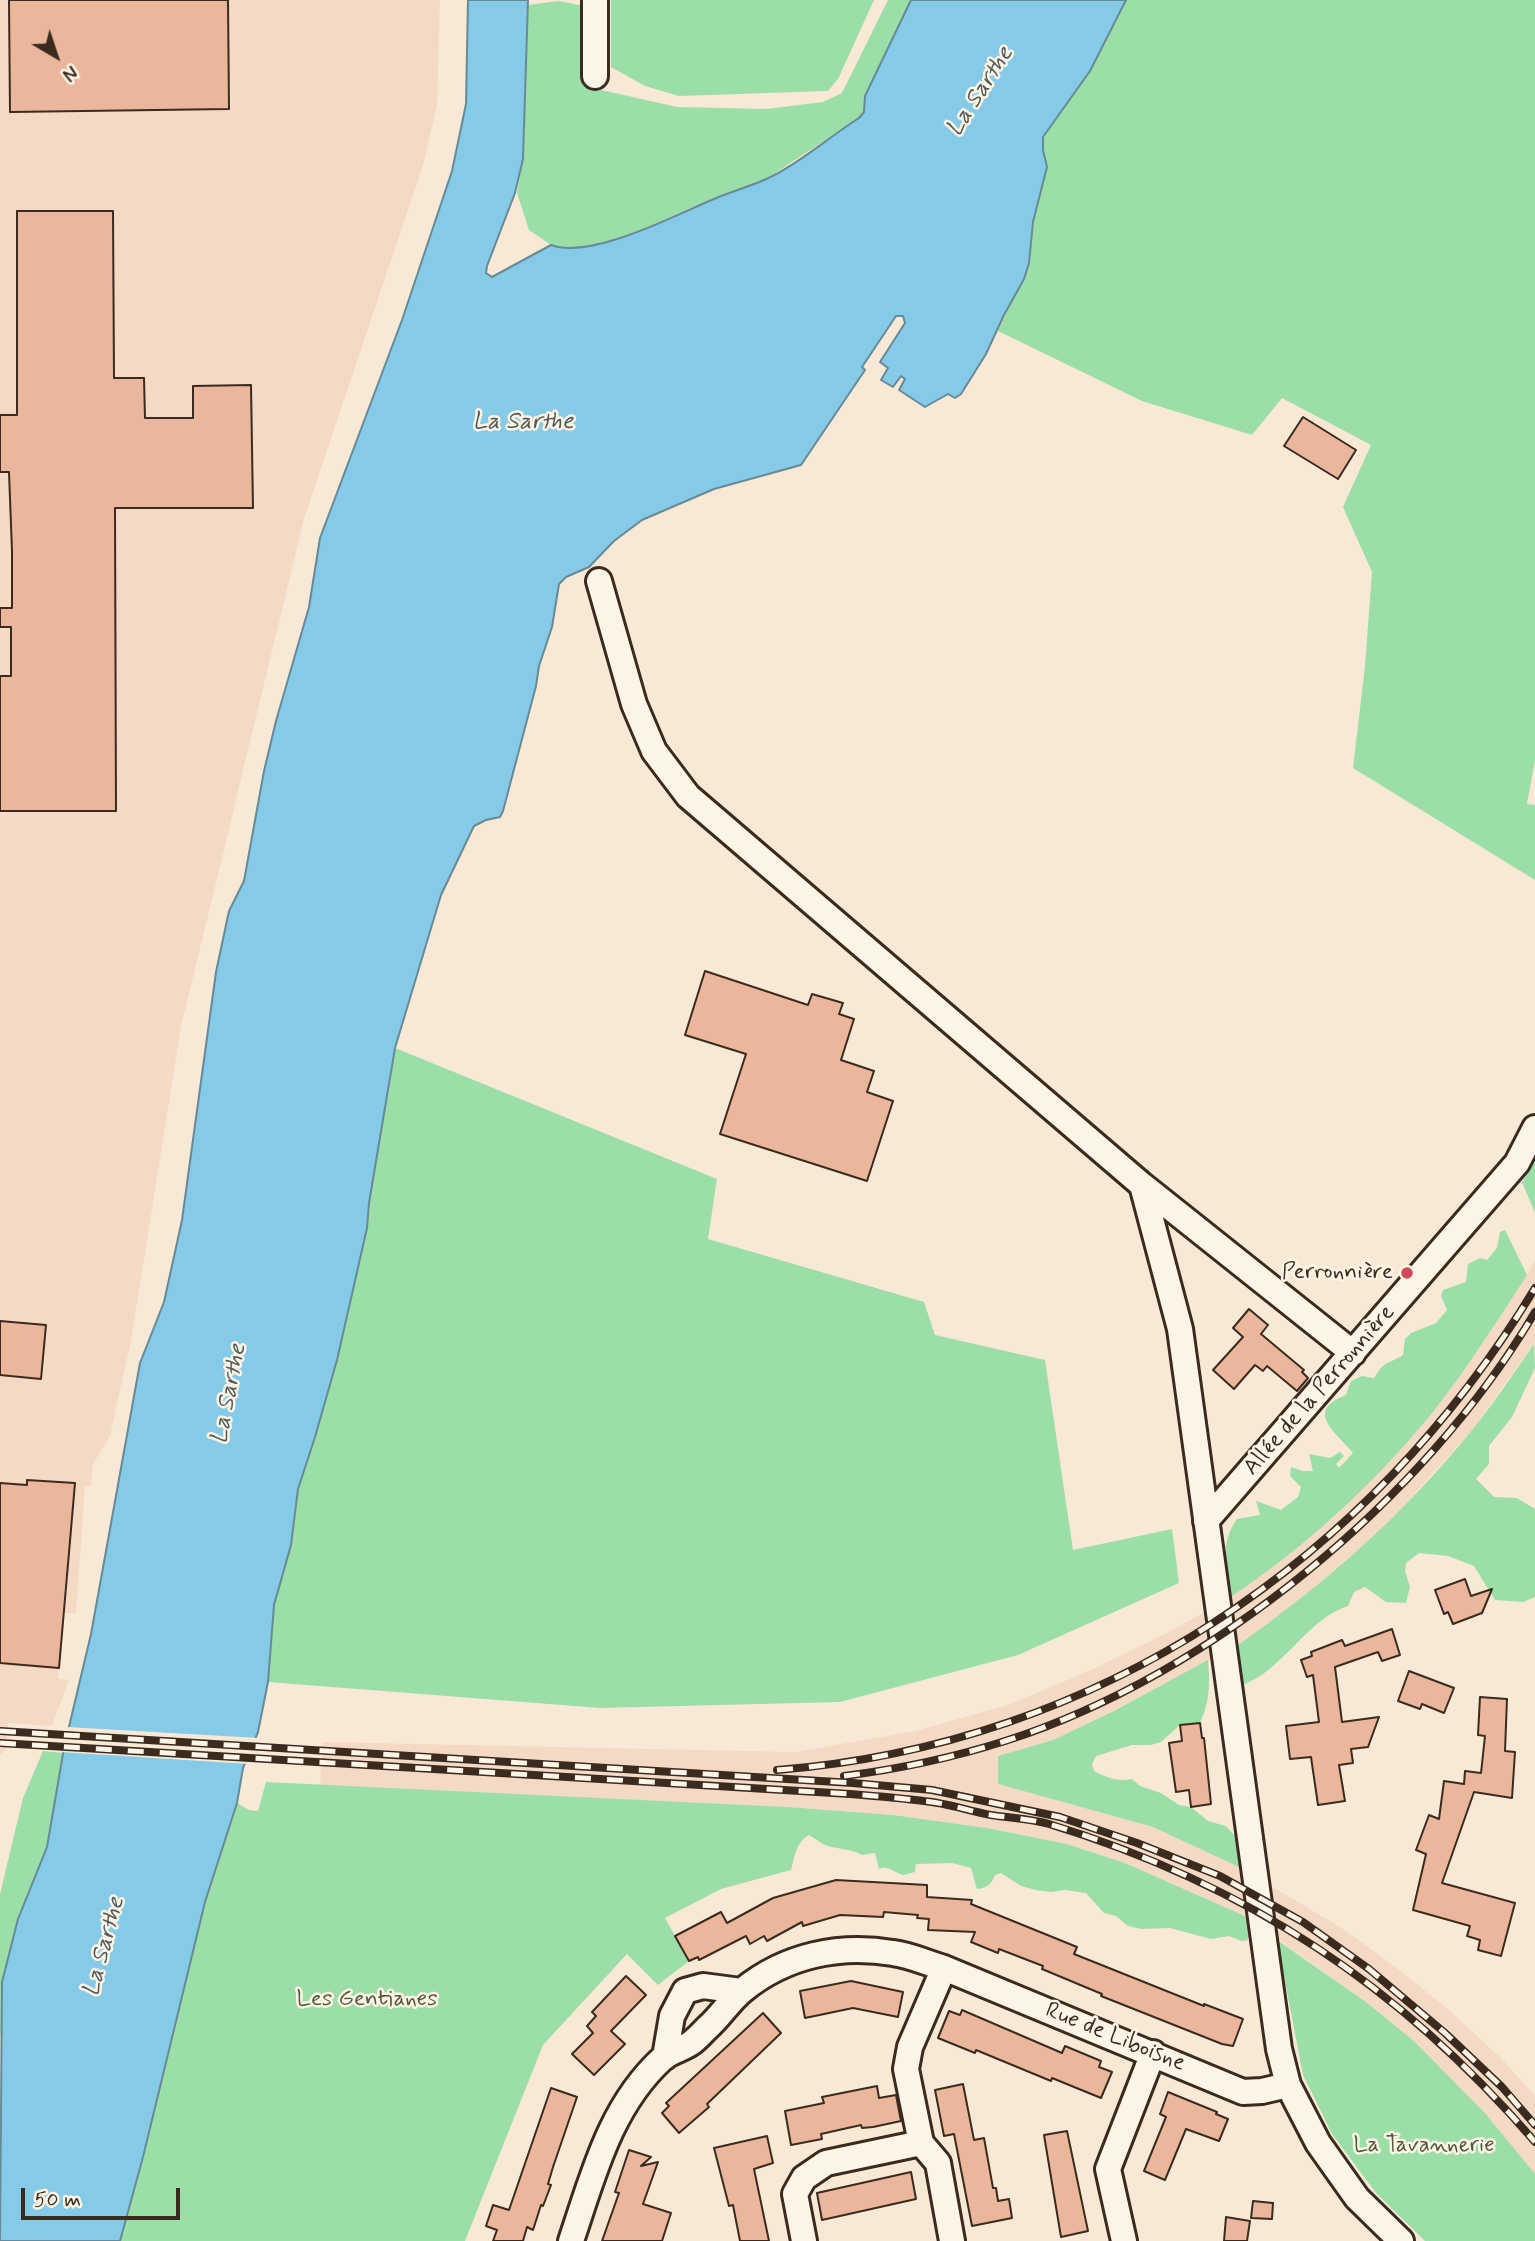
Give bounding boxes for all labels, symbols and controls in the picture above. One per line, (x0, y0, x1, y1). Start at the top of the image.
north arrow (21, 21, 91, 91)
water label: La Sarthe (941, 42, 1021, 142)
text: N (57, 59, 82, 86)
water label: La Sarthe (472, 409, 574, 437)
place label: Perronnière (1282, 1259, 1393, 1287)
marker: Perronnière (1399, 1265, 1415, 1281)
street label: Allée de la Perronnière (1238, 1300, 1402, 1482)
water label: La Sarthe (206, 1342, 254, 1446)
water label: La Sarthe (78, 1894, 132, 2000)
park label: Les Gentianes (296, 1986, 438, 2014)
street label: Rue de Liboisne (1041, 1997, 1189, 2079)
park label: La Tavannerie (1353, 2132, 1495, 2160)
scale bar (24, 2174, 184, 2218)
text: 50 m (34, 2186, 81, 2214)

